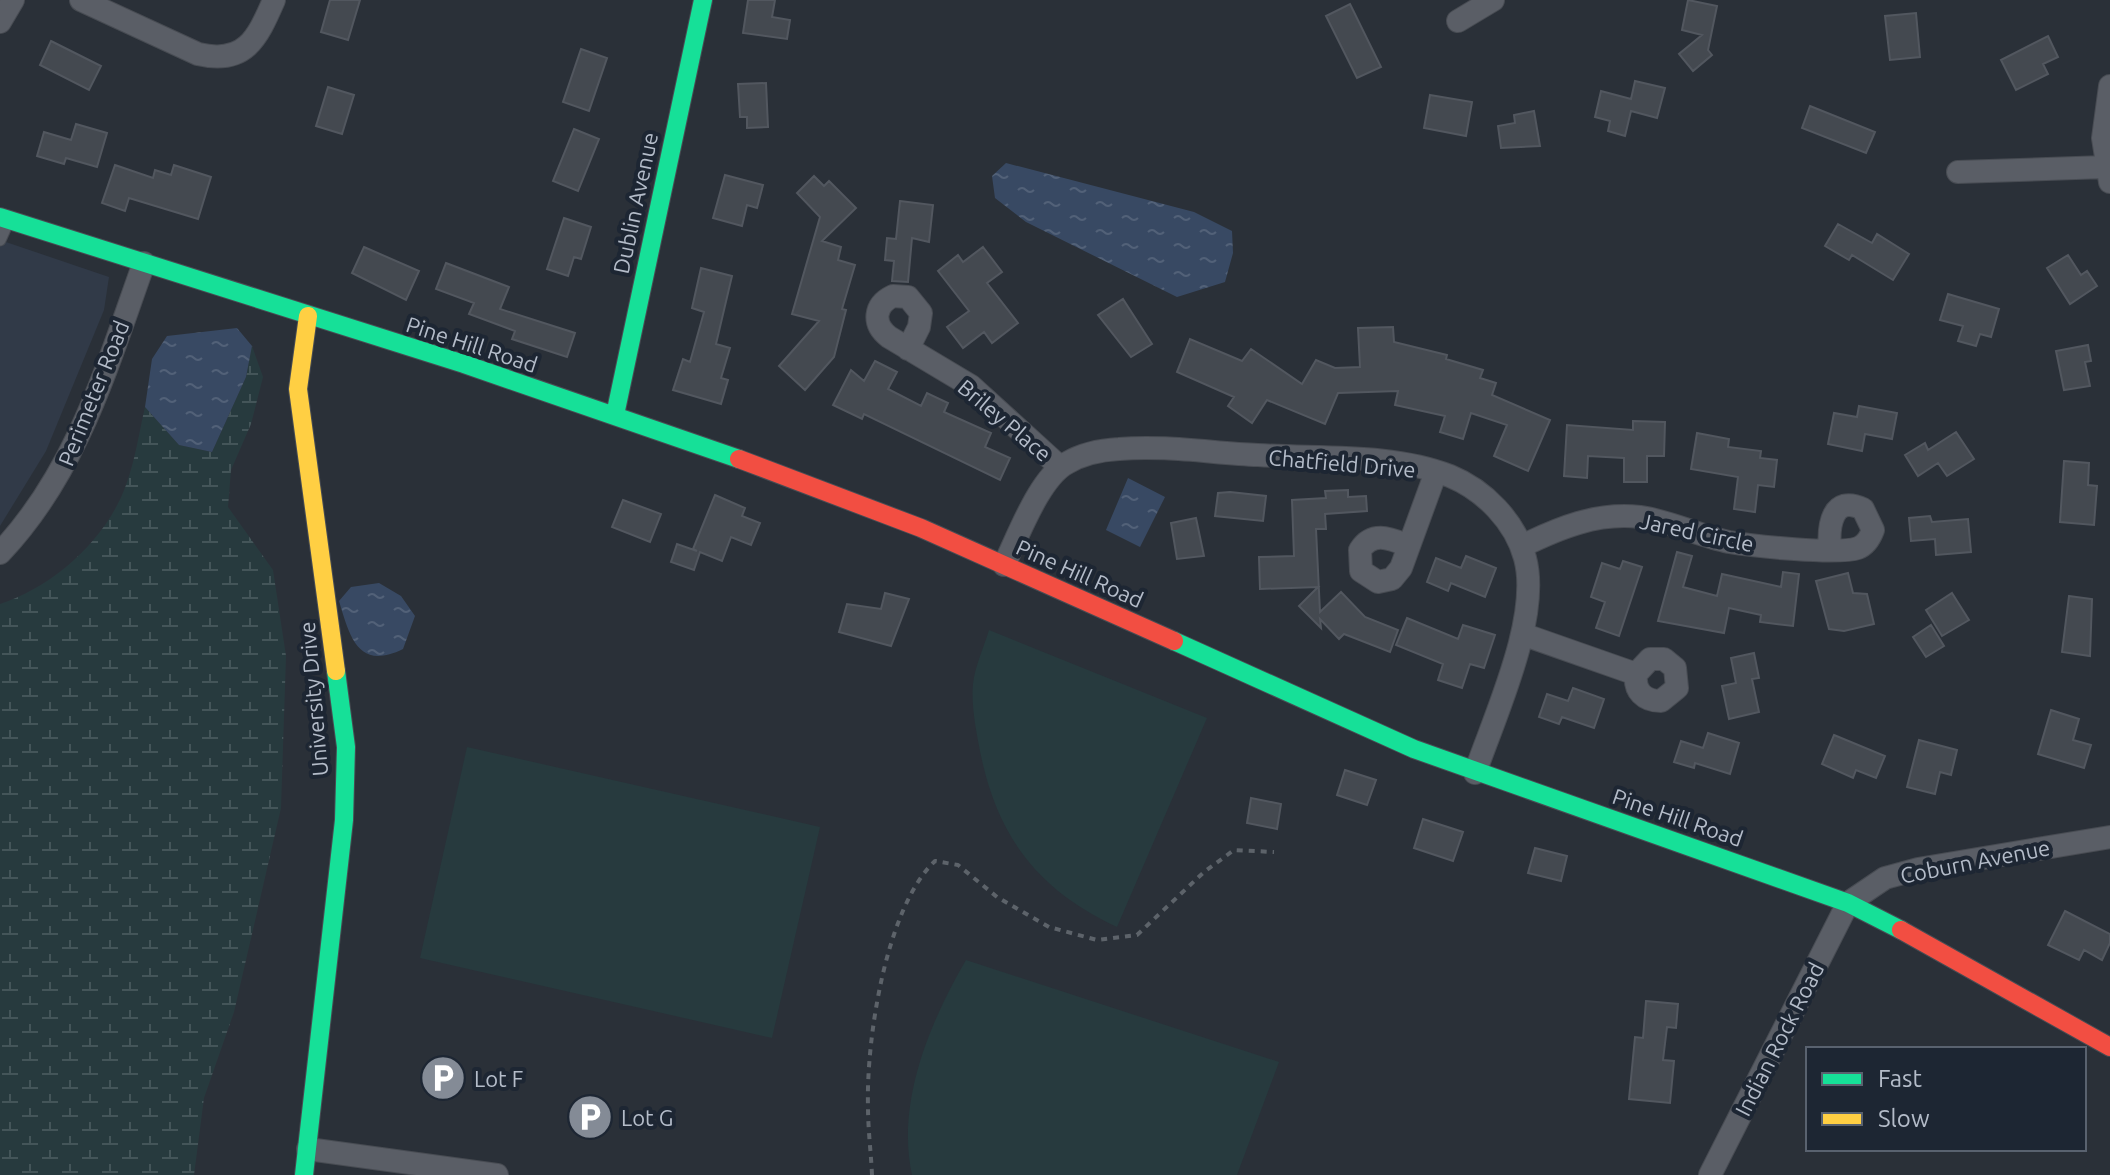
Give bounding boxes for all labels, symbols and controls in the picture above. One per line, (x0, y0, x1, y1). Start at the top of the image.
street label: Dublin Avenue (608, 130, 662, 276)
street label: Pine Hill Road (403, 311, 541, 377)
street label: Perimeter Road (52, 317, 134, 469)
street label: Briley Place (953, 374, 1057, 466)
street label: Chatfield Drive (1267, 444, 1417, 482)
street label: Jared Circle (1638, 508, 1756, 556)
street label: Pine Hill Road (1013, 534, 1147, 612)
street label: University Drive (294, 621, 332, 777)
street label: Pine Hill Road (1610, 783, 1746, 851)
street label: Coburn Avenue (1898, 834, 2052, 888)
street label: Indian Rock Road (1730, 958, 1828, 1120)
legend (1806, 1047, 2086, 1151)
parking icon: Lot F (419, 1054, 467, 1102)
text: Fast (1878, 1065, 1922, 1092)
place label: Lot F (474, 1066, 523, 1091)
parking icon: Lot G (566, 1093, 614, 1141)
place label: Lot G (621, 1105, 673, 1130)
text: Slow (1878, 1105, 1930, 1132)

